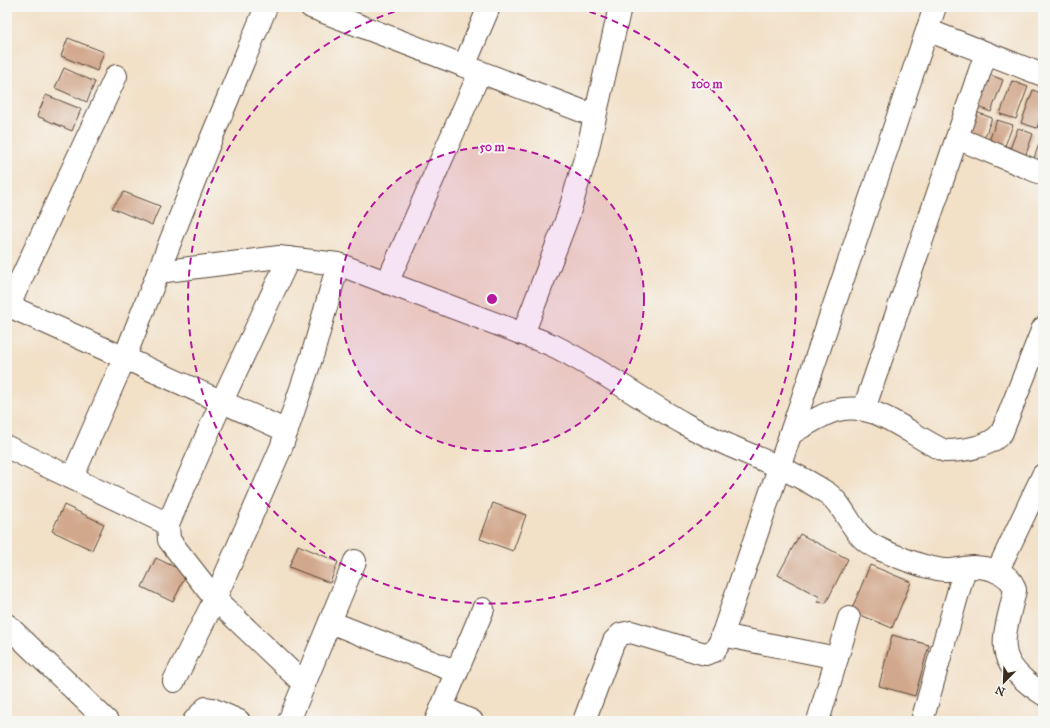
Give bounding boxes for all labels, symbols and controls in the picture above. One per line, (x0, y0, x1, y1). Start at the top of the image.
text: 100 m (691, 77, 724, 91)
text: 50 m (479, 140, 506, 154)
centre of rings (485, 292, 499, 306)
north arrow (984, 662, 1024, 702)
text: N (993, 683, 1007, 699)

